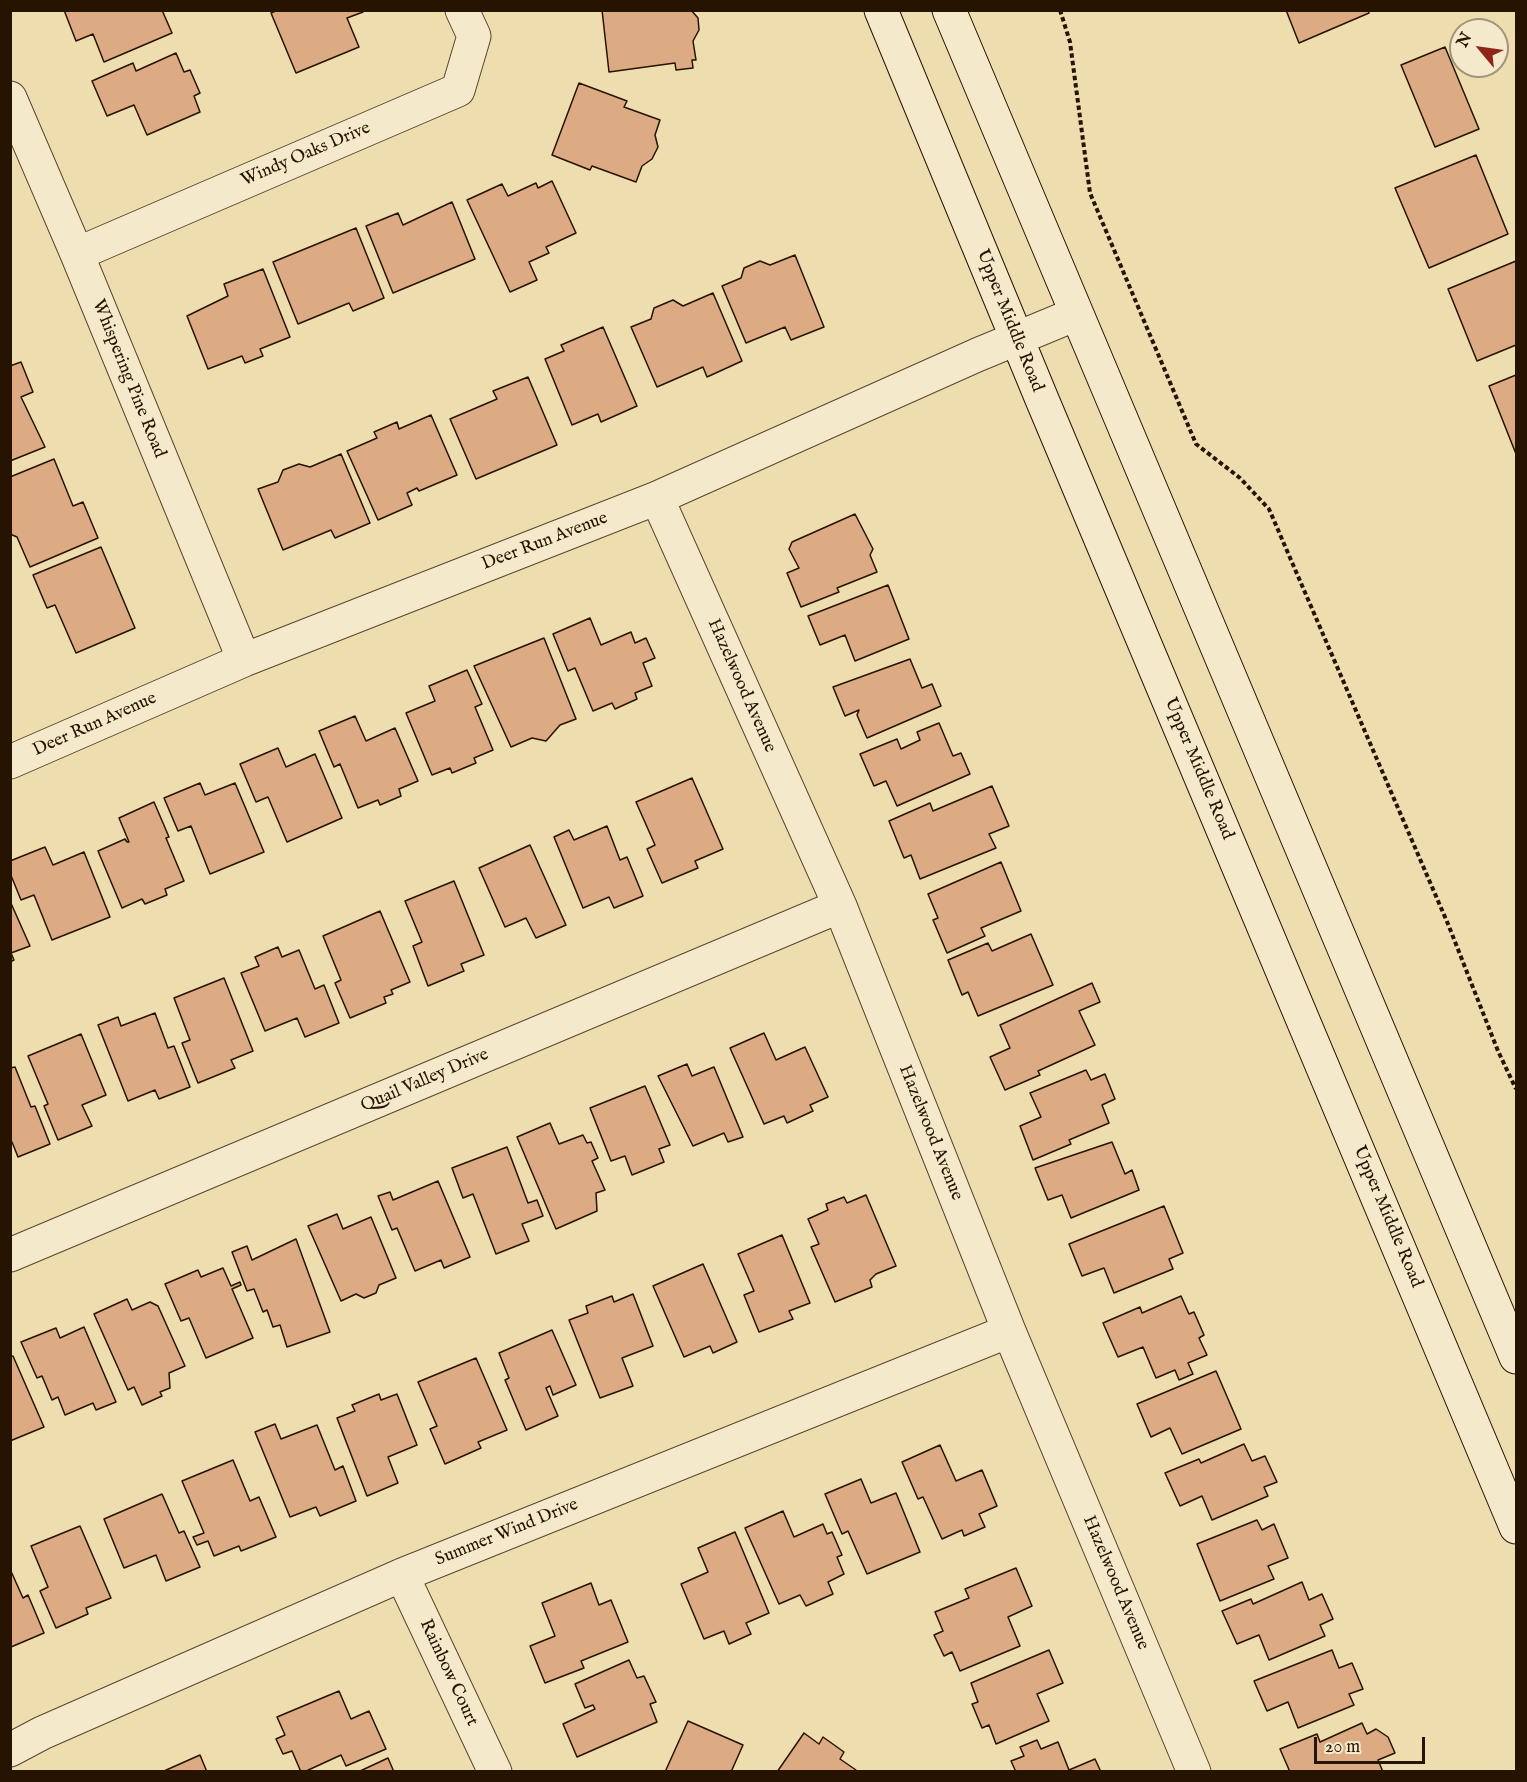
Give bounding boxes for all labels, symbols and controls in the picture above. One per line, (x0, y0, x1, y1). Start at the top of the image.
north arrow (1449, 18, 1509, 78)
text: N (1453, 29, 1477, 51)
street label: Windy Oaks Drive (238, 118, 374, 192)
street label: Upper Middle Road (971, 247, 1047, 395)
street label: Whispering Pine Road (86, 297, 170, 461)
street label: Deer Run Avenue (479, 508, 611, 576)
street label: Hazelwood Avenue (702, 616, 780, 756)
street label: Deer Run Avenue (30, 688, 160, 762)
street label: Upper Middle Road (1158, 695, 1238, 843)
street label: Quail Valley Drive (358, 1044, 492, 1118)
street label: Hazelwood Avenue (893, 1062, 967, 1204)
street label: Upper Middle Road (1347, 1143, 1427, 1291)
street label: Summer Wind Drive (432, 1494, 582, 1572)
street label: Hazelwood Avenue (1077, 1512, 1153, 1654)
street label: Rainbow Court (414, 1616, 482, 1730)
scale bar (1317, 1725, 1428, 1763)
text: 20 m (1325, 1736, 1360, 1759)

